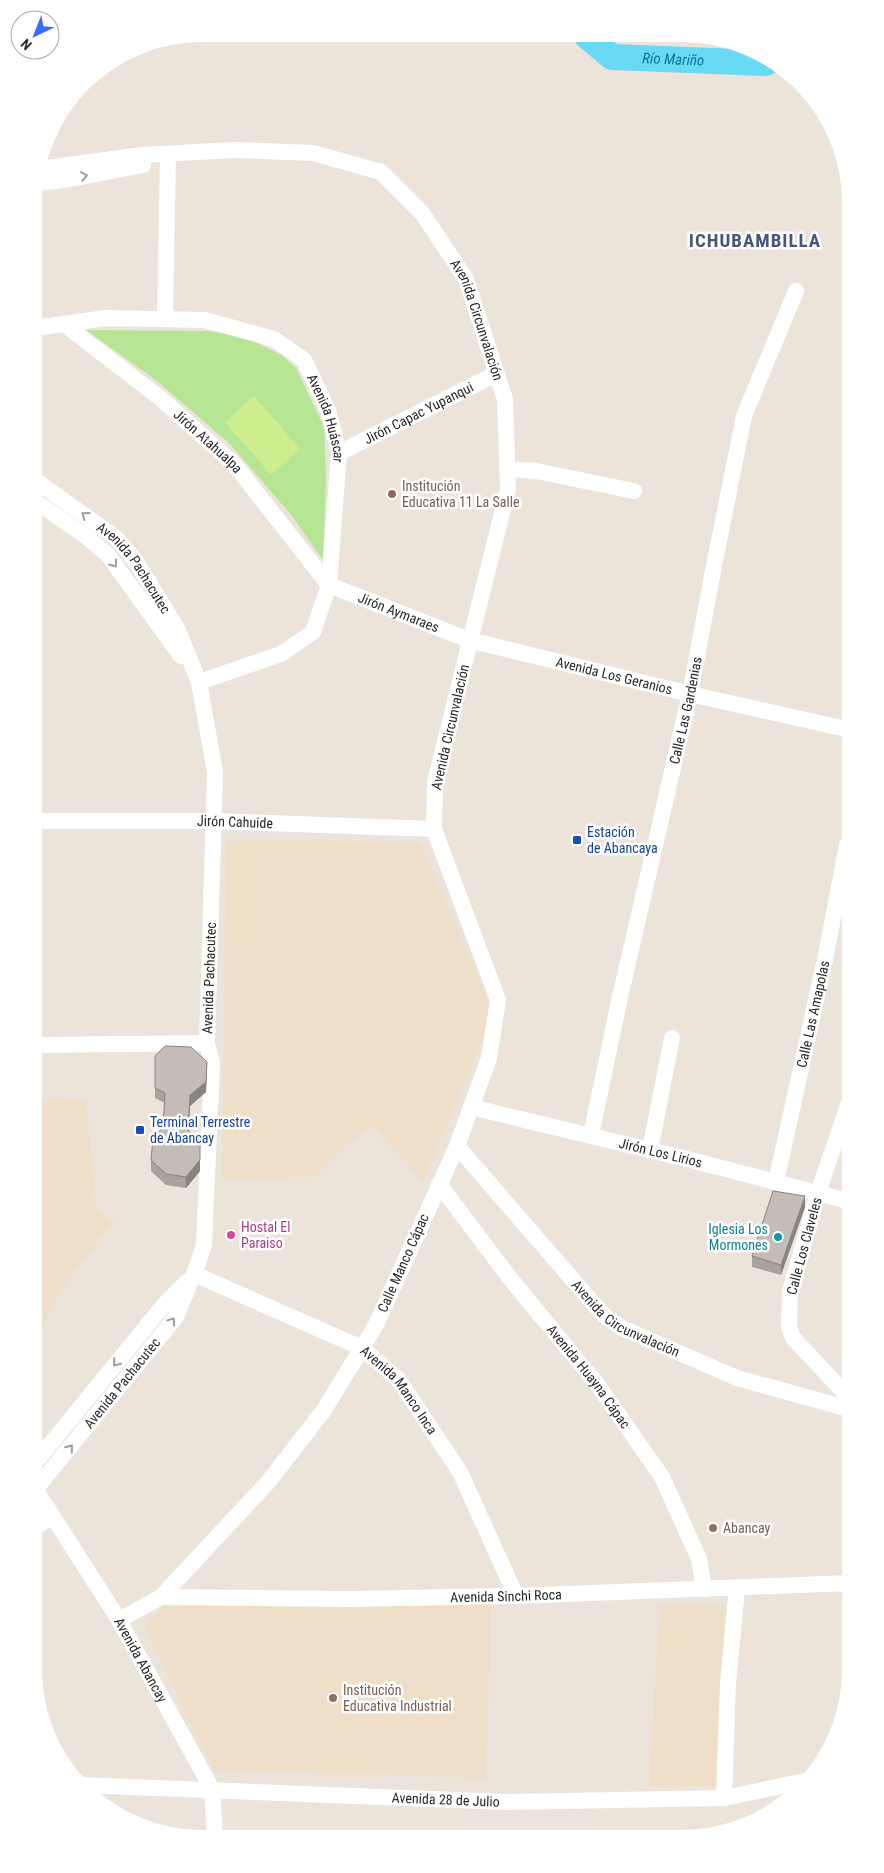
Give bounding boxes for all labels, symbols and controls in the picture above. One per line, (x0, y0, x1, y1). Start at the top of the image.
north arrow (10, 10, 60, 60)
text: N (18, 36, 35, 53)
water label: Río Mariño (642, 49, 705, 70)
one-way arrow (80, 172, 89, 182)
district label: ICHUBAMBILLA (689, 229, 821, 252)
street label: Avenida Circunvalación (447, 256, 506, 382)
street label: Avenida Huáscar (304, 371, 347, 463)
street label: Jirón Capac Yupanqui (361, 379, 476, 447)
street label: Jirón Atahualpa (171, 406, 246, 476)
place label: Institución Educativa 11 La Salle (402, 478, 520, 510)
marker: Institución Educativa 11 La Salle (386, 488, 398, 500)
one-way arrow (81, 512, 91, 521)
street label: Avenida Pachacutec (94, 519, 174, 616)
one-way arrow (109, 558, 117, 567)
street label: Jirón Aymaraes (356, 589, 441, 635)
street label: Avenida Los Geranios (554, 654, 674, 697)
street label: Calle Las Gardenias (666, 655, 705, 766)
street label: Avenida Circunvalación (428, 663, 472, 791)
street label: Jirón Cahuide (197, 813, 274, 831)
place label: Estación de Abancaya (587, 824, 658, 856)
marker: Estación de Abancaya (571, 834, 583, 846)
street label: Avenida Pachacutec (199, 922, 219, 1034)
street label: Calle Las Amapolas (793, 959, 833, 1069)
place label: Terminal Terrestre de Abancay (150, 1114, 251, 1146)
marker: Terminal Terrestre de Abancay (134, 1124, 146, 1136)
street label: Jirón Los Lirios (617, 1135, 704, 1171)
street label: Calle Los Claveles (783, 1195, 825, 1297)
street label: Calle Manco Cápac (374, 1211, 432, 1315)
place label: Hostal El Paraiso (241, 1219, 291, 1251)
place label: Iglesia Los Mormones (708, 1221, 768, 1253)
marker: Hostal El Paraiso (225, 1229, 237, 1241)
marker: Iglesia Los Mormones (772, 1231, 784, 1243)
street label: Avenida Circunvalación (569, 1277, 682, 1360)
one-way arrow (166, 1318, 175, 1327)
street label: Avenida Huayna Cápac (544, 1322, 634, 1431)
street label: Avenida Pachacutec (81, 1335, 163, 1431)
street label: Avenida Manco Inca (357, 1342, 440, 1437)
one-way arrow (114, 1357, 122, 1366)
one-way arrow (64, 1444, 73, 1453)
place label: Abancay (723, 1520, 771, 1536)
marker: Abancay (707, 1522, 719, 1534)
street label: Avenida Sinchi Roca (450, 1586, 562, 1605)
street label: Avenida Abancay (111, 1615, 171, 1705)
place label: Institución Educativa Industrial (343, 1682, 452, 1714)
marker: Institución Educativa Industrial (327, 1692, 339, 1704)
street label: Avenida 28 de Julio (391, 1789, 500, 1810)

